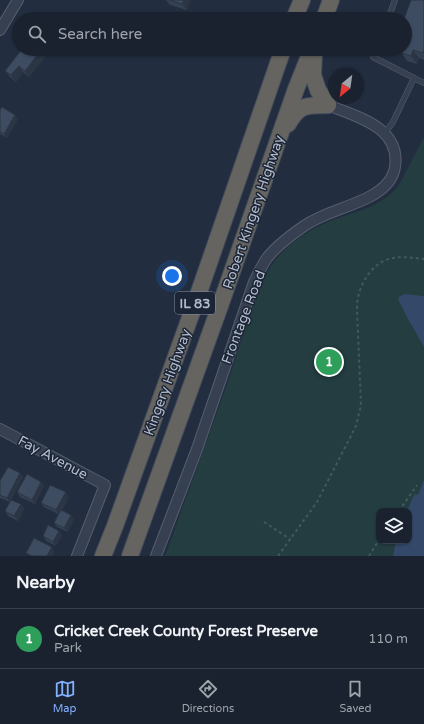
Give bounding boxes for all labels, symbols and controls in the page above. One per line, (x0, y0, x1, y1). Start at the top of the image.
search box (12, 12, 412, 56)
icon: search (26, 23, 48, 45)
text: Search here (58, 25, 142, 43)
north arrow (328, 68, 364, 104)
street label: Robert Kingery Highway (219, 133, 288, 291)
your location (162, 266, 182, 286)
street label: Frontage Road (218, 268, 269, 366)
road number: IL 83 (175, 292, 215, 314)
street label: Kingery Highway (140, 326, 195, 438)
pin: 1 (316, 347, 342, 377)
street label: Fay Avenue (15, 432, 91, 483)
map controls (376, 508, 412, 544)
button: layers (376, 508, 412, 544)
text: Nearby (16, 572, 75, 593)
text: Cricket Creek County Forest Preserve (54, 622, 318, 640)
text: 1 (25, 631, 33, 647)
text: 110 m (368, 631, 408, 647)
text: Park (54, 640, 82, 656)
tab: Map (53, 678, 76, 715)
tab: Directions (182, 678, 234, 715)
tab: Saved (340, 678, 371, 715)

